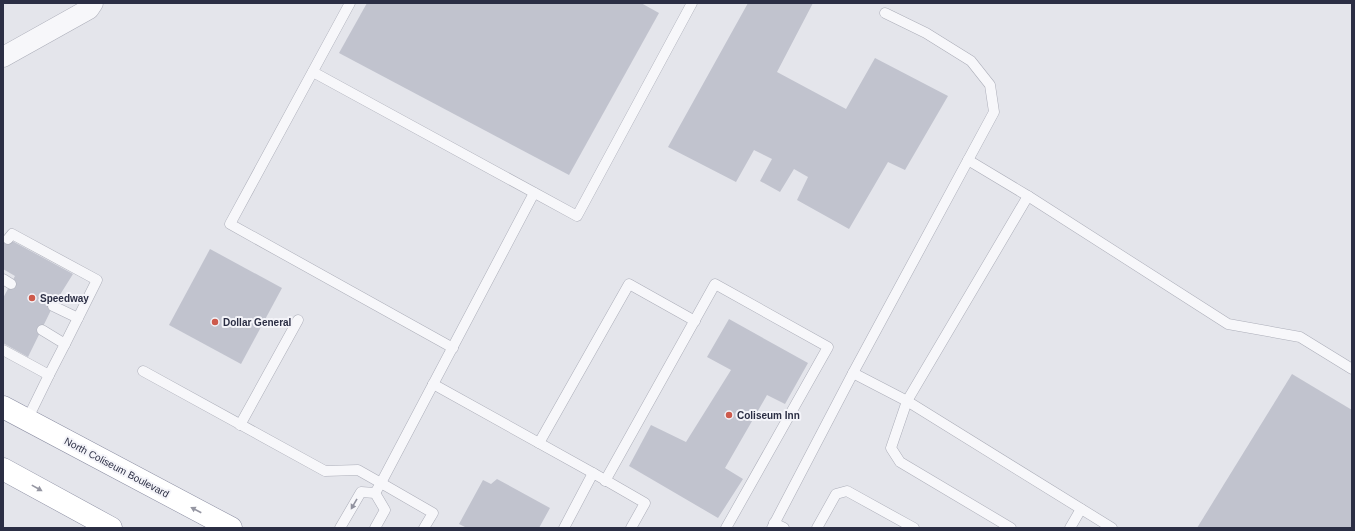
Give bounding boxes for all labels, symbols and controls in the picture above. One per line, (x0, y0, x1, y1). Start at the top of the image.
marker: Speedway (27, 293, 37, 303)
place label: Speedway (40, 293, 89, 304)
marker: Dollar General (210, 317, 220, 327)
place label: Dollar General (223, 317, 292, 328)
marker: Coliseum Inn (724, 410, 734, 420)
place label: Coliseum Inn (737, 410, 800, 421)
street label: North Coliseum Boulevard (63, 435, 171, 500)
one-way arrow (31, 485, 43, 491)
one-way arrow (351, 498, 358, 510)
one-way arrow (190, 506, 202, 513)

